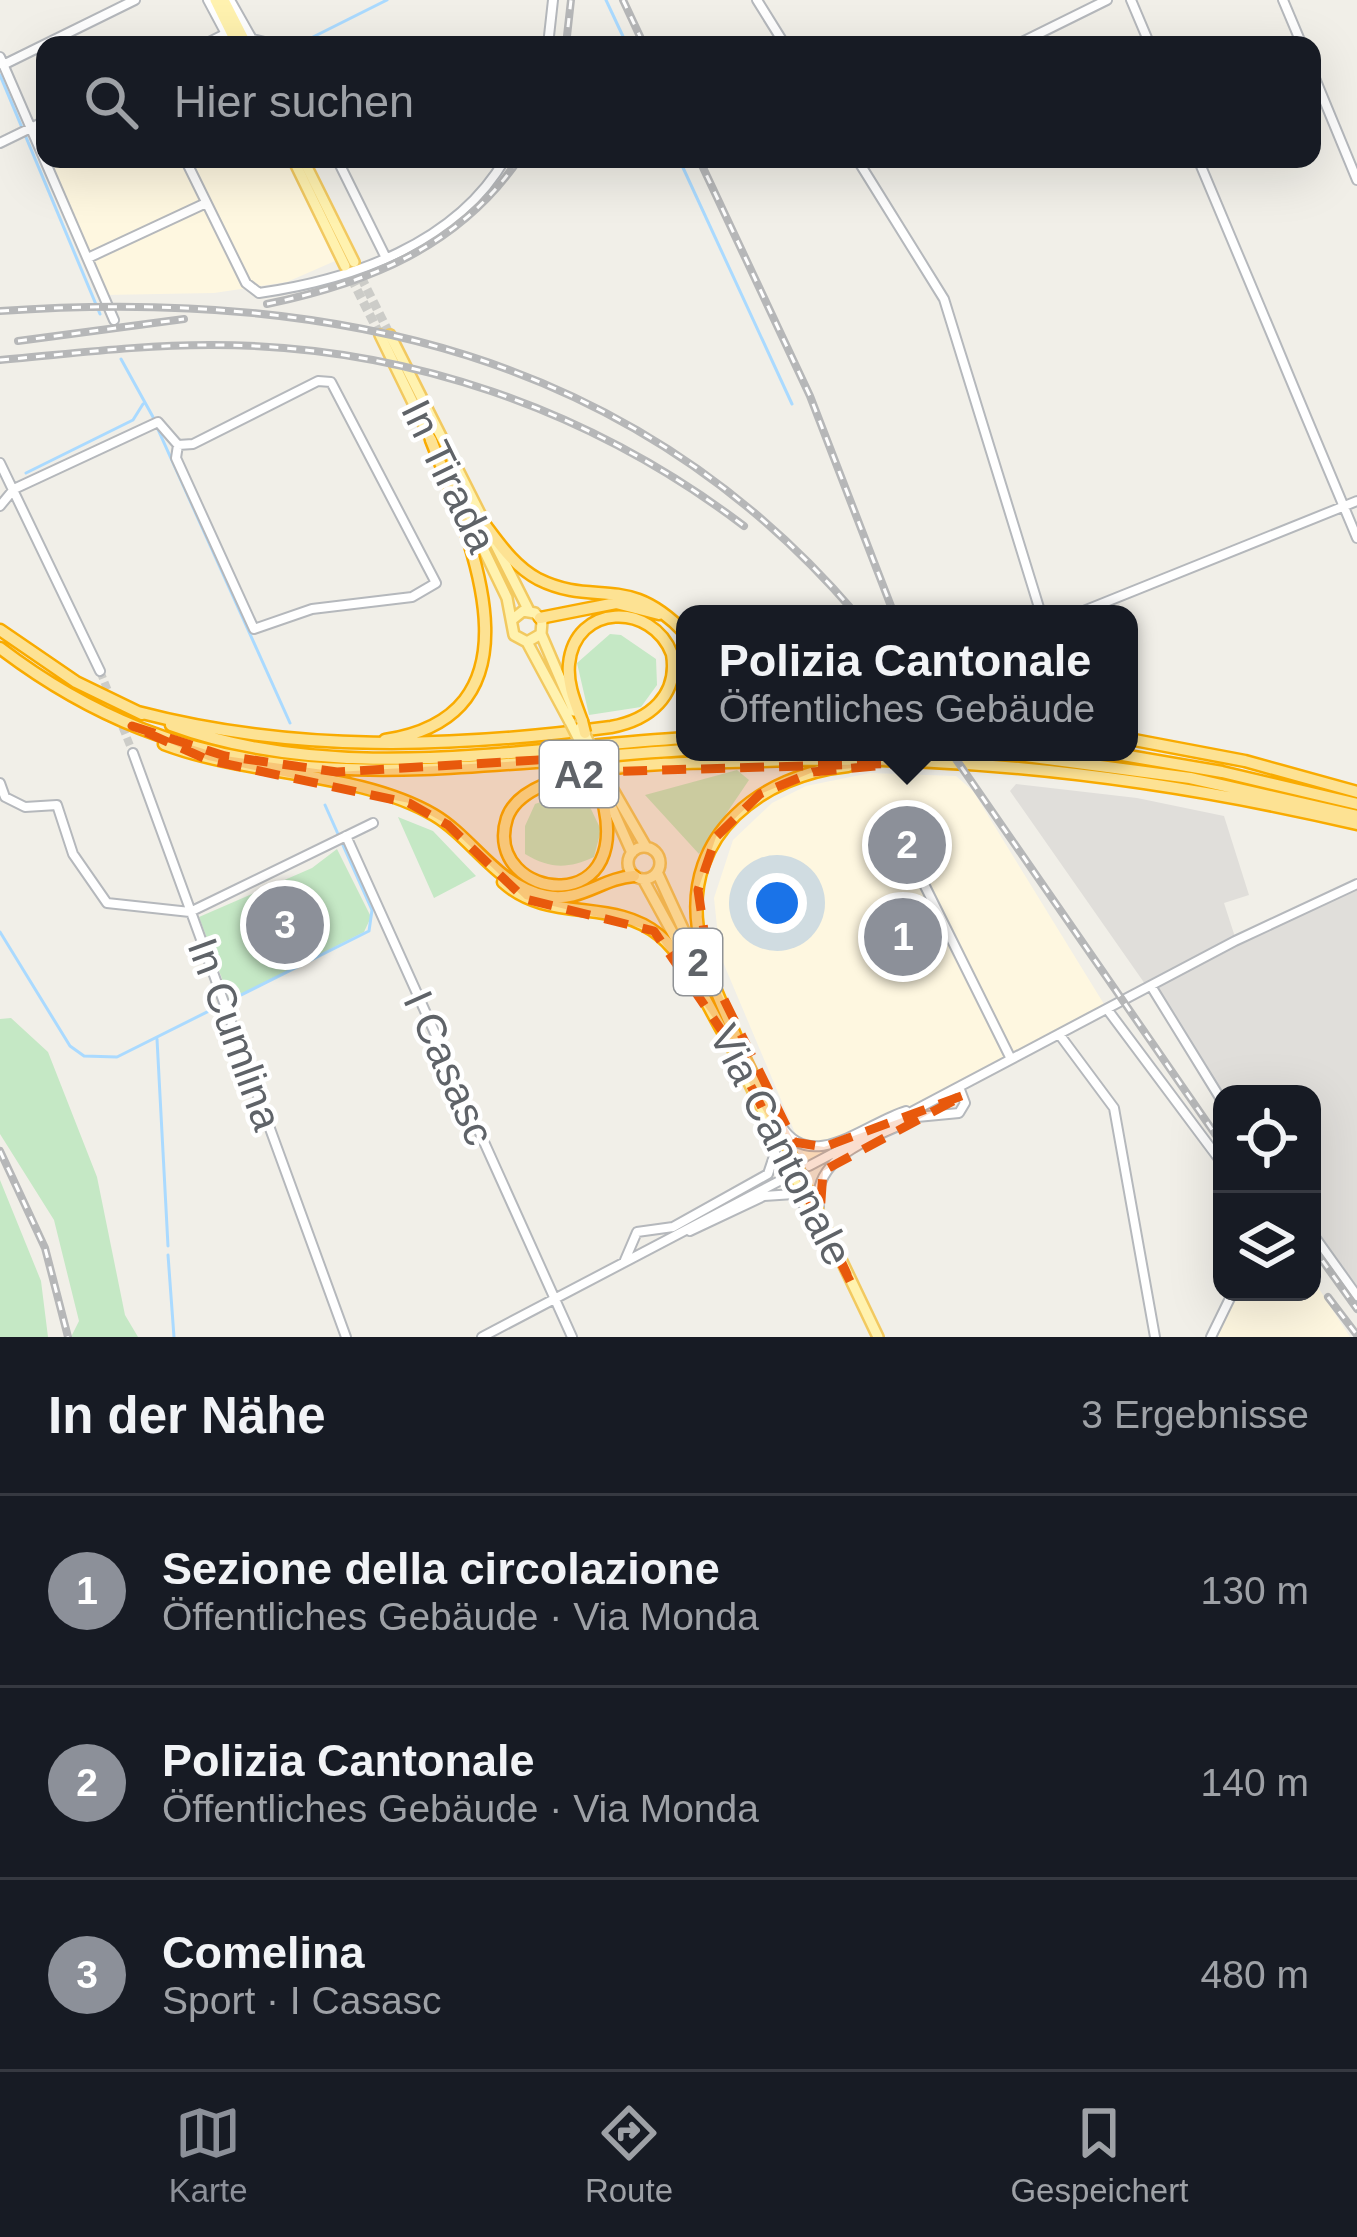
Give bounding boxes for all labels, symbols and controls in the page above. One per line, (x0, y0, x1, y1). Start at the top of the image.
search box (36, 36, 1321, 168)
icon: search (78, 69, 144, 135)
text: Hier suchen (174, 76, 414, 127)
street label: In Tirada (392, 392, 506, 560)
popup (676, 605, 1138, 761)
text: Polizia Cantonale (719, 635, 1091, 686)
text: Öffentliches Gebäude (719, 687, 1095, 730)
road number: A2 (540, 741, 618, 807)
pin: 2 (868, 800, 946, 890)
your location (747, 873, 807, 933)
pin: 3 (246, 880, 324, 970)
pin: 1 (864, 892, 942, 982)
road number: 2 (674, 929, 722, 995)
street label: In Cumlina (179, 932, 292, 1137)
street label: I Casasc (394, 984, 504, 1152)
street label: Via Cantonale (700, 1017, 862, 1273)
map controls (1213, 1085, 1321, 1301)
button: locate (1213, 1085, 1321, 1193)
button: layers (1213, 1193, 1321, 1301)
text: In der Nähe (48, 1387, 326, 1444)
text: 3 Ergebnisse (1081, 1393, 1309, 1436)
text: Sezione della circolazione (162, 1543, 720, 1594)
text: 1 (76, 1569, 98, 1612)
text: 130 m (1201, 1569, 1309, 1612)
text: Öffentliches Gebäude · Via Monda (162, 1595, 759, 1638)
text: Polizia Cantonale (162, 1735, 535, 1786)
text: 2 (76, 1761, 98, 1804)
text: 140 m (1201, 1761, 1309, 1804)
text: Öffentliches Gebäude · Via Monda (162, 1787, 759, 1830)
text: Comelina (162, 1927, 365, 1978)
text: 3 (76, 1953, 98, 1996)
text: 480 m (1201, 1953, 1309, 1996)
text: Sport · I Casasc (162, 1979, 442, 2022)
tab: Karte (169, 2100, 248, 2210)
tab: Route (585, 2100, 673, 2210)
tab: Gespeichert (1010, 2100, 1188, 2210)

